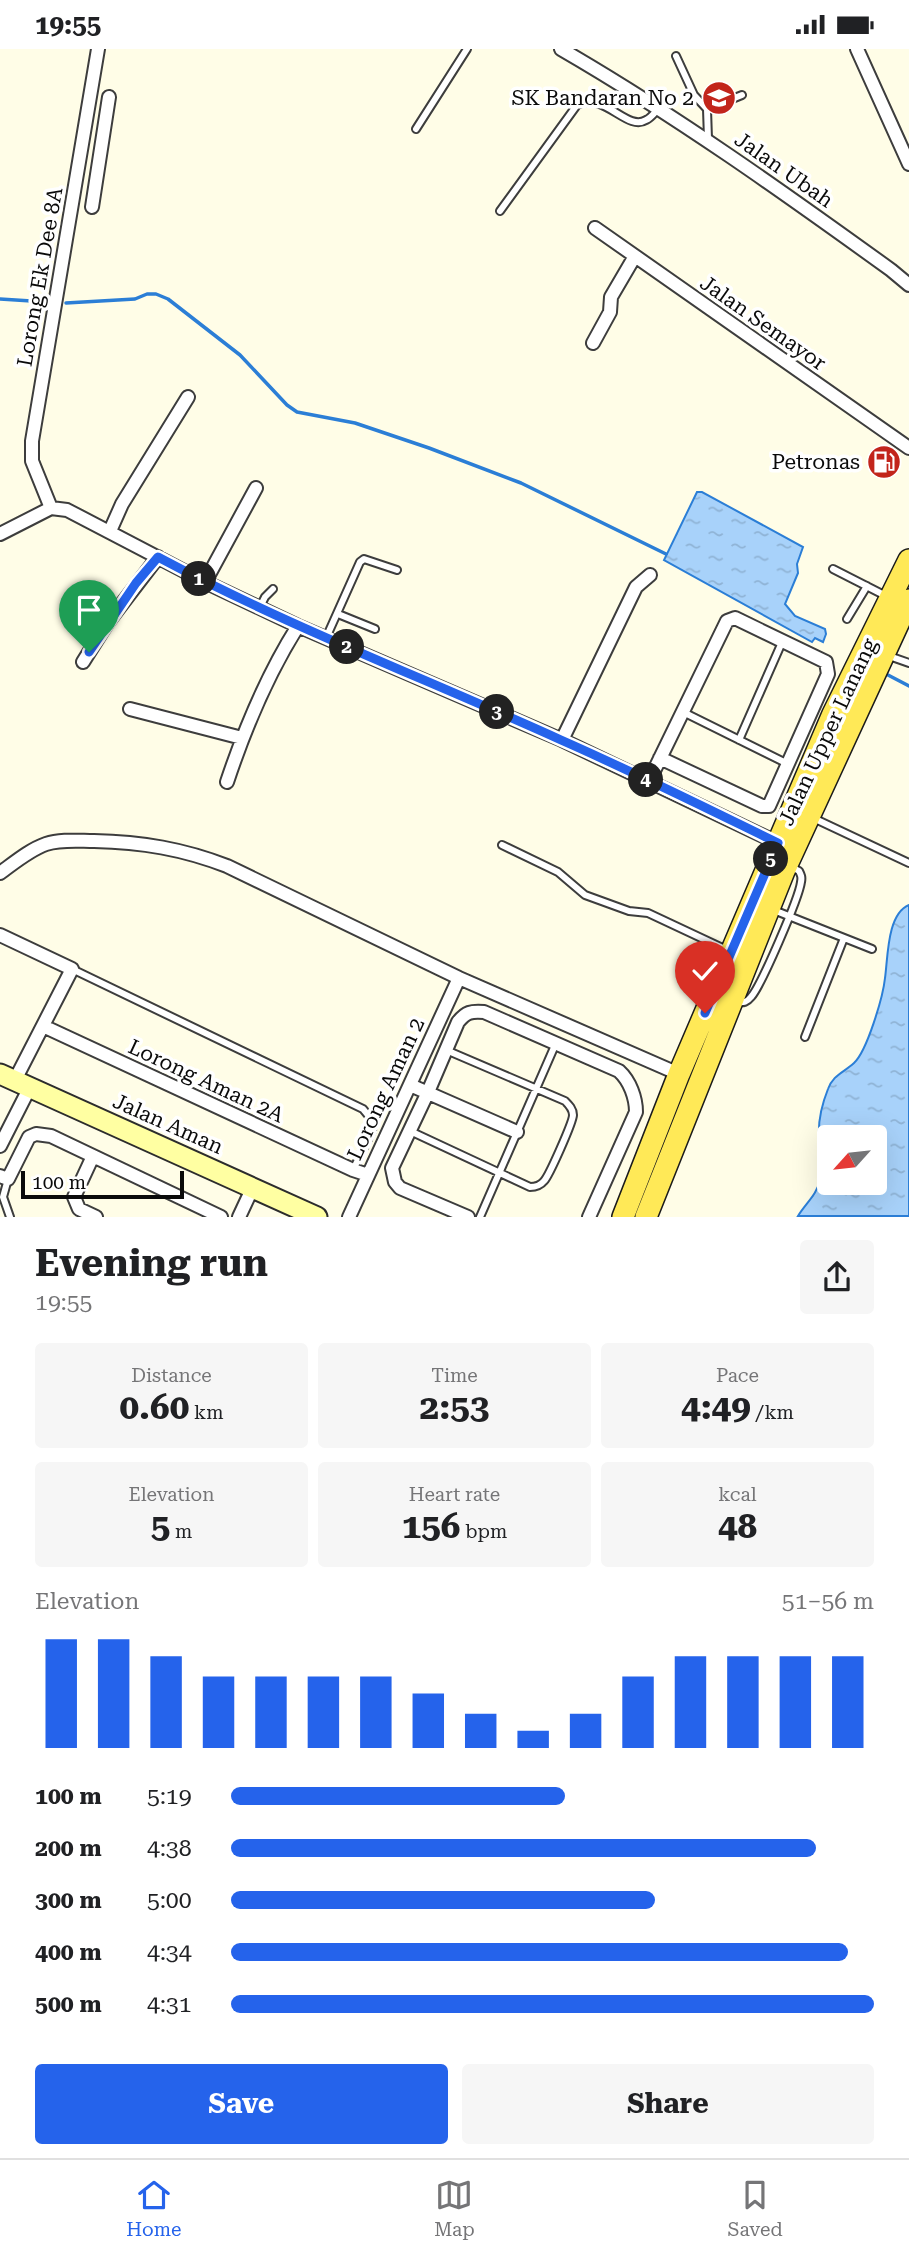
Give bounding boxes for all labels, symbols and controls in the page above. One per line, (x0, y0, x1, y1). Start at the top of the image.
text: 19:55 (35, 10, 101, 40)
school or university icon: SK Bandaran No 2 (700, 79, 738, 117)
place label: SK Bandaran No 2 (511, 86, 694, 110)
street label: Jalan Ubah (730, 127, 838, 213)
street label: Lorong Ek Dee 8A (12, 185, 68, 368)
street label: Jalan Semayor (696, 271, 831, 375)
fuel station icon: Petronas (865, 443, 903, 481)
place label: Petronas (771, 450, 860, 474)
pin: 1 (182, 561, 216, 597)
text: 1 (193, 567, 204, 590)
pin (59, 580, 119, 652)
icon: arrive (70, 591, 108, 629)
pin: 2 (330, 629, 364, 665)
text: 2 (341, 635, 352, 658)
street label: Jalan Upper Lanang (774, 635, 882, 829)
pin: 3 (480, 695, 514, 729)
text: 3 (491, 700, 502, 723)
pin: 4 (628, 763, 664, 797)
text: 4 (640, 768, 651, 791)
pin: 5 (754, 841, 788, 877)
text: 5 (765, 847, 776, 870)
pin (675, 941, 735, 1013)
icon: check (686, 952, 724, 990)
street label: Lorong Aman 2 (343, 1014, 429, 1164)
street label: Lorong Aman 2A (125, 1034, 288, 1128)
street label: Jalan Aman (109, 1089, 227, 1159)
north arrow (817, 1125, 887, 1195)
map controls (817, 1125, 887, 1195)
scale bar (21, 1167, 184, 1199)
text: 100 m (32, 1171, 86, 1194)
button: share (800, 1240, 874, 1314)
text: Evening run (35, 1241, 268, 1285)
text: 19:55 (35, 1289, 92, 1316)
text: Distance (131, 1364, 212, 1387)
text: Time (431, 1364, 478, 1387)
text: Pace (716, 1364, 759, 1387)
text: 0.60 (120, 1387, 189, 1428)
text: 2:53 (420, 1387, 489, 1428)
text: 4:49 (681, 1387, 751, 1428)
text: km (189, 1401, 223, 1424)
text: /km (751, 1401, 794, 1424)
text: Elevation (128, 1483, 215, 1506)
text: Heart rate (409, 1483, 500, 1506)
text: kcal (718, 1483, 757, 1506)
text: 5 (151, 1506, 170, 1547)
text: 156 (402, 1506, 460, 1547)
text: 48 (718, 1506, 757, 1547)
text: m (170, 1520, 192, 1543)
text: bpm (460, 1520, 507, 1543)
text: Elevation (35, 1588, 139, 1615)
text: 51–56 m (782, 1588, 874, 1615)
text: 100 m (35, 1783, 102, 1810)
text: 5:19 (147, 1783, 192, 1810)
text: 200 m (35, 1835, 102, 1862)
text: 4:38 (147, 1835, 192, 1862)
text: 300 m (35, 1887, 102, 1914)
text: 5:00 (147, 1887, 192, 1914)
text: 400 m (35, 1939, 102, 1966)
text: 4:34 (147, 1939, 192, 1966)
text: 500 m (35, 1991, 102, 2018)
text: 4:31 (147, 1991, 192, 2018)
button: Save (35, 2064, 448, 2144)
button: Share (462, 2064, 874, 2144)
tab: Home (126, 2176, 181, 2241)
tab: Map (434, 2176, 475, 2241)
tab: Saved (728, 2176, 783, 2241)

